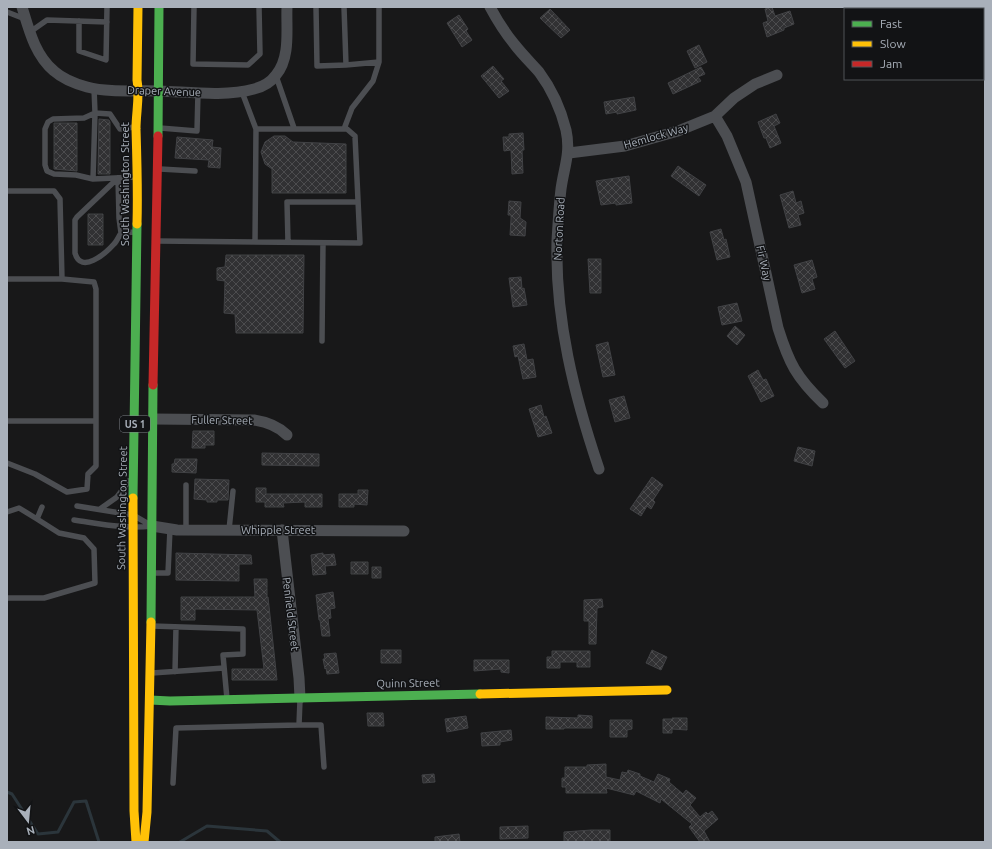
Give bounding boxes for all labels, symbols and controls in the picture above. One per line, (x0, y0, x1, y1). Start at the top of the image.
legend (844, 8, 984, 80)
text: Fast (880, 17, 902, 30)
text: Slow (880, 37, 906, 50)
text: Jam (880, 57, 902, 70)
street label: Draper Avenue (127, 84, 201, 98)
street label: South Washington Street (119, 121, 131, 246)
street label: Hemlock Way (622, 121, 690, 151)
street label: Norton Road (551, 197, 567, 261)
street label: Fir Way (754, 244, 774, 283)
street label: Fuller Street (191, 413, 253, 427)
road number: US 1 (120, 416, 150, 432)
street label: South Washington Street (115, 445, 129, 570)
street label: Whipple Street (241, 524, 316, 536)
street label: Penfield Street (281, 576, 302, 652)
street label: Quinn Street (376, 676, 440, 690)
north arrow (8, 801, 48, 841)
text: N (25, 824, 36, 838)

